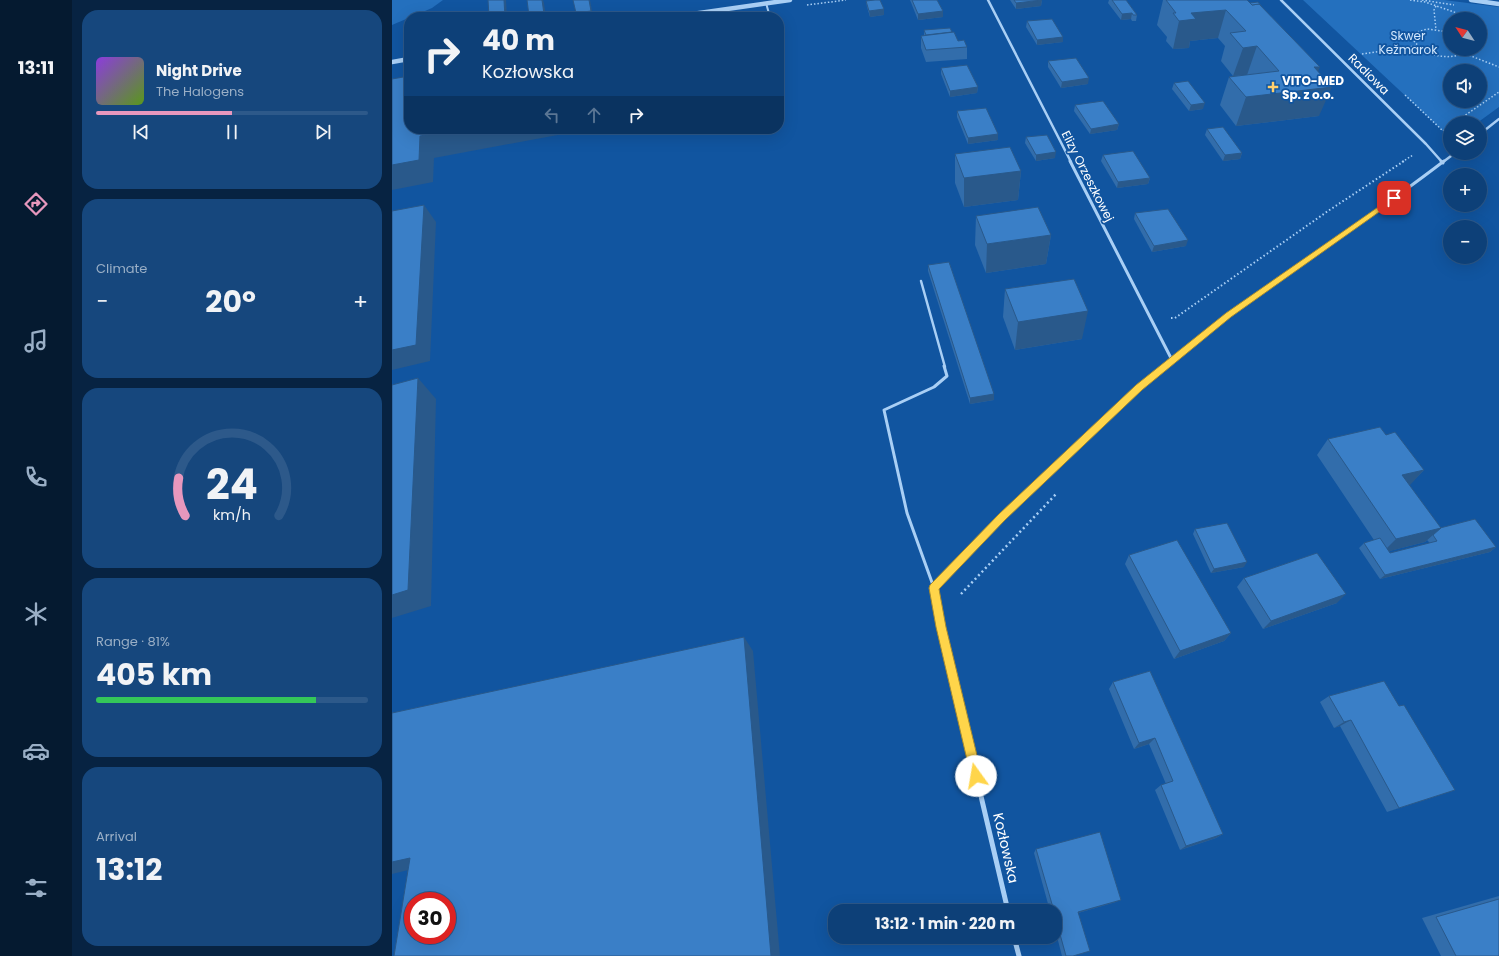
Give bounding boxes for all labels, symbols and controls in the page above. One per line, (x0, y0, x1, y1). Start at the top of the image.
north arrow (1443, 12, 1487, 56)
map controls (1443, 12, 1487, 264)
text: 40 m (482, 21, 555, 60)
park label: Skwer Kežmarok (1379, 27, 1438, 58)
icon: right (416, 28, 468, 80)
street label: Radiowa (1345, 50, 1393, 98)
text: 13:11 (18, 55, 54, 80)
text: Kozłowska (482, 59, 574, 84)
text: Night Drive (156, 60, 242, 81)
button: sound (1443, 64, 1487, 108)
place label: VITO-MED Sp. z o.o. (1282, 72, 1344, 103)
marker: VITO-MED Sp. z o.o. (1267, 81, 1279, 93)
text: The Halogens (156, 82, 244, 101)
icon: left (541, 104, 563, 126)
icon: ahead (583, 104, 605, 126)
icon: right (625, 104, 647, 126)
button: layers (1443, 116, 1487, 160)
icon: previous (130, 121, 152, 143)
icon: pause (221, 121, 243, 143)
icon: next (312, 121, 334, 143)
street label: Elizy Orzeszkowej (1058, 128, 1118, 224)
button: + (1443, 168, 1487, 212)
pin (1377, 181, 1411, 215)
icon: arrive (1383, 187, 1405, 209)
icon: directions (22, 190, 50, 218)
button: − (1443, 220, 1487, 264)
text: Climate (96, 259, 147, 278)
text: 20° (205, 280, 256, 323)
text: − (96, 286, 108, 317)
text: + (353, 286, 368, 317)
icon: music (22, 327, 50, 355)
text: 24 (206, 455, 258, 514)
icon: phone (22, 463, 50, 491)
text: km/h (213, 505, 251, 525)
icon: climate (22, 600, 50, 628)
text: Range · 81% (96, 632, 170, 651)
text: 405 km (96, 653, 212, 696)
icon: car (22, 737, 50, 765)
position arrow (955, 755, 997, 797)
street label: Kozłowska (988, 811, 1024, 885)
text: Arrival (96, 827, 137, 846)
text: 13:12 (96, 848, 162, 891)
icon: filters (22, 874, 50, 902)
speed limit sign: 30 (404, 892, 456, 944)
text: 13:12 · 1 min · 220 m (875, 913, 1015, 934)

